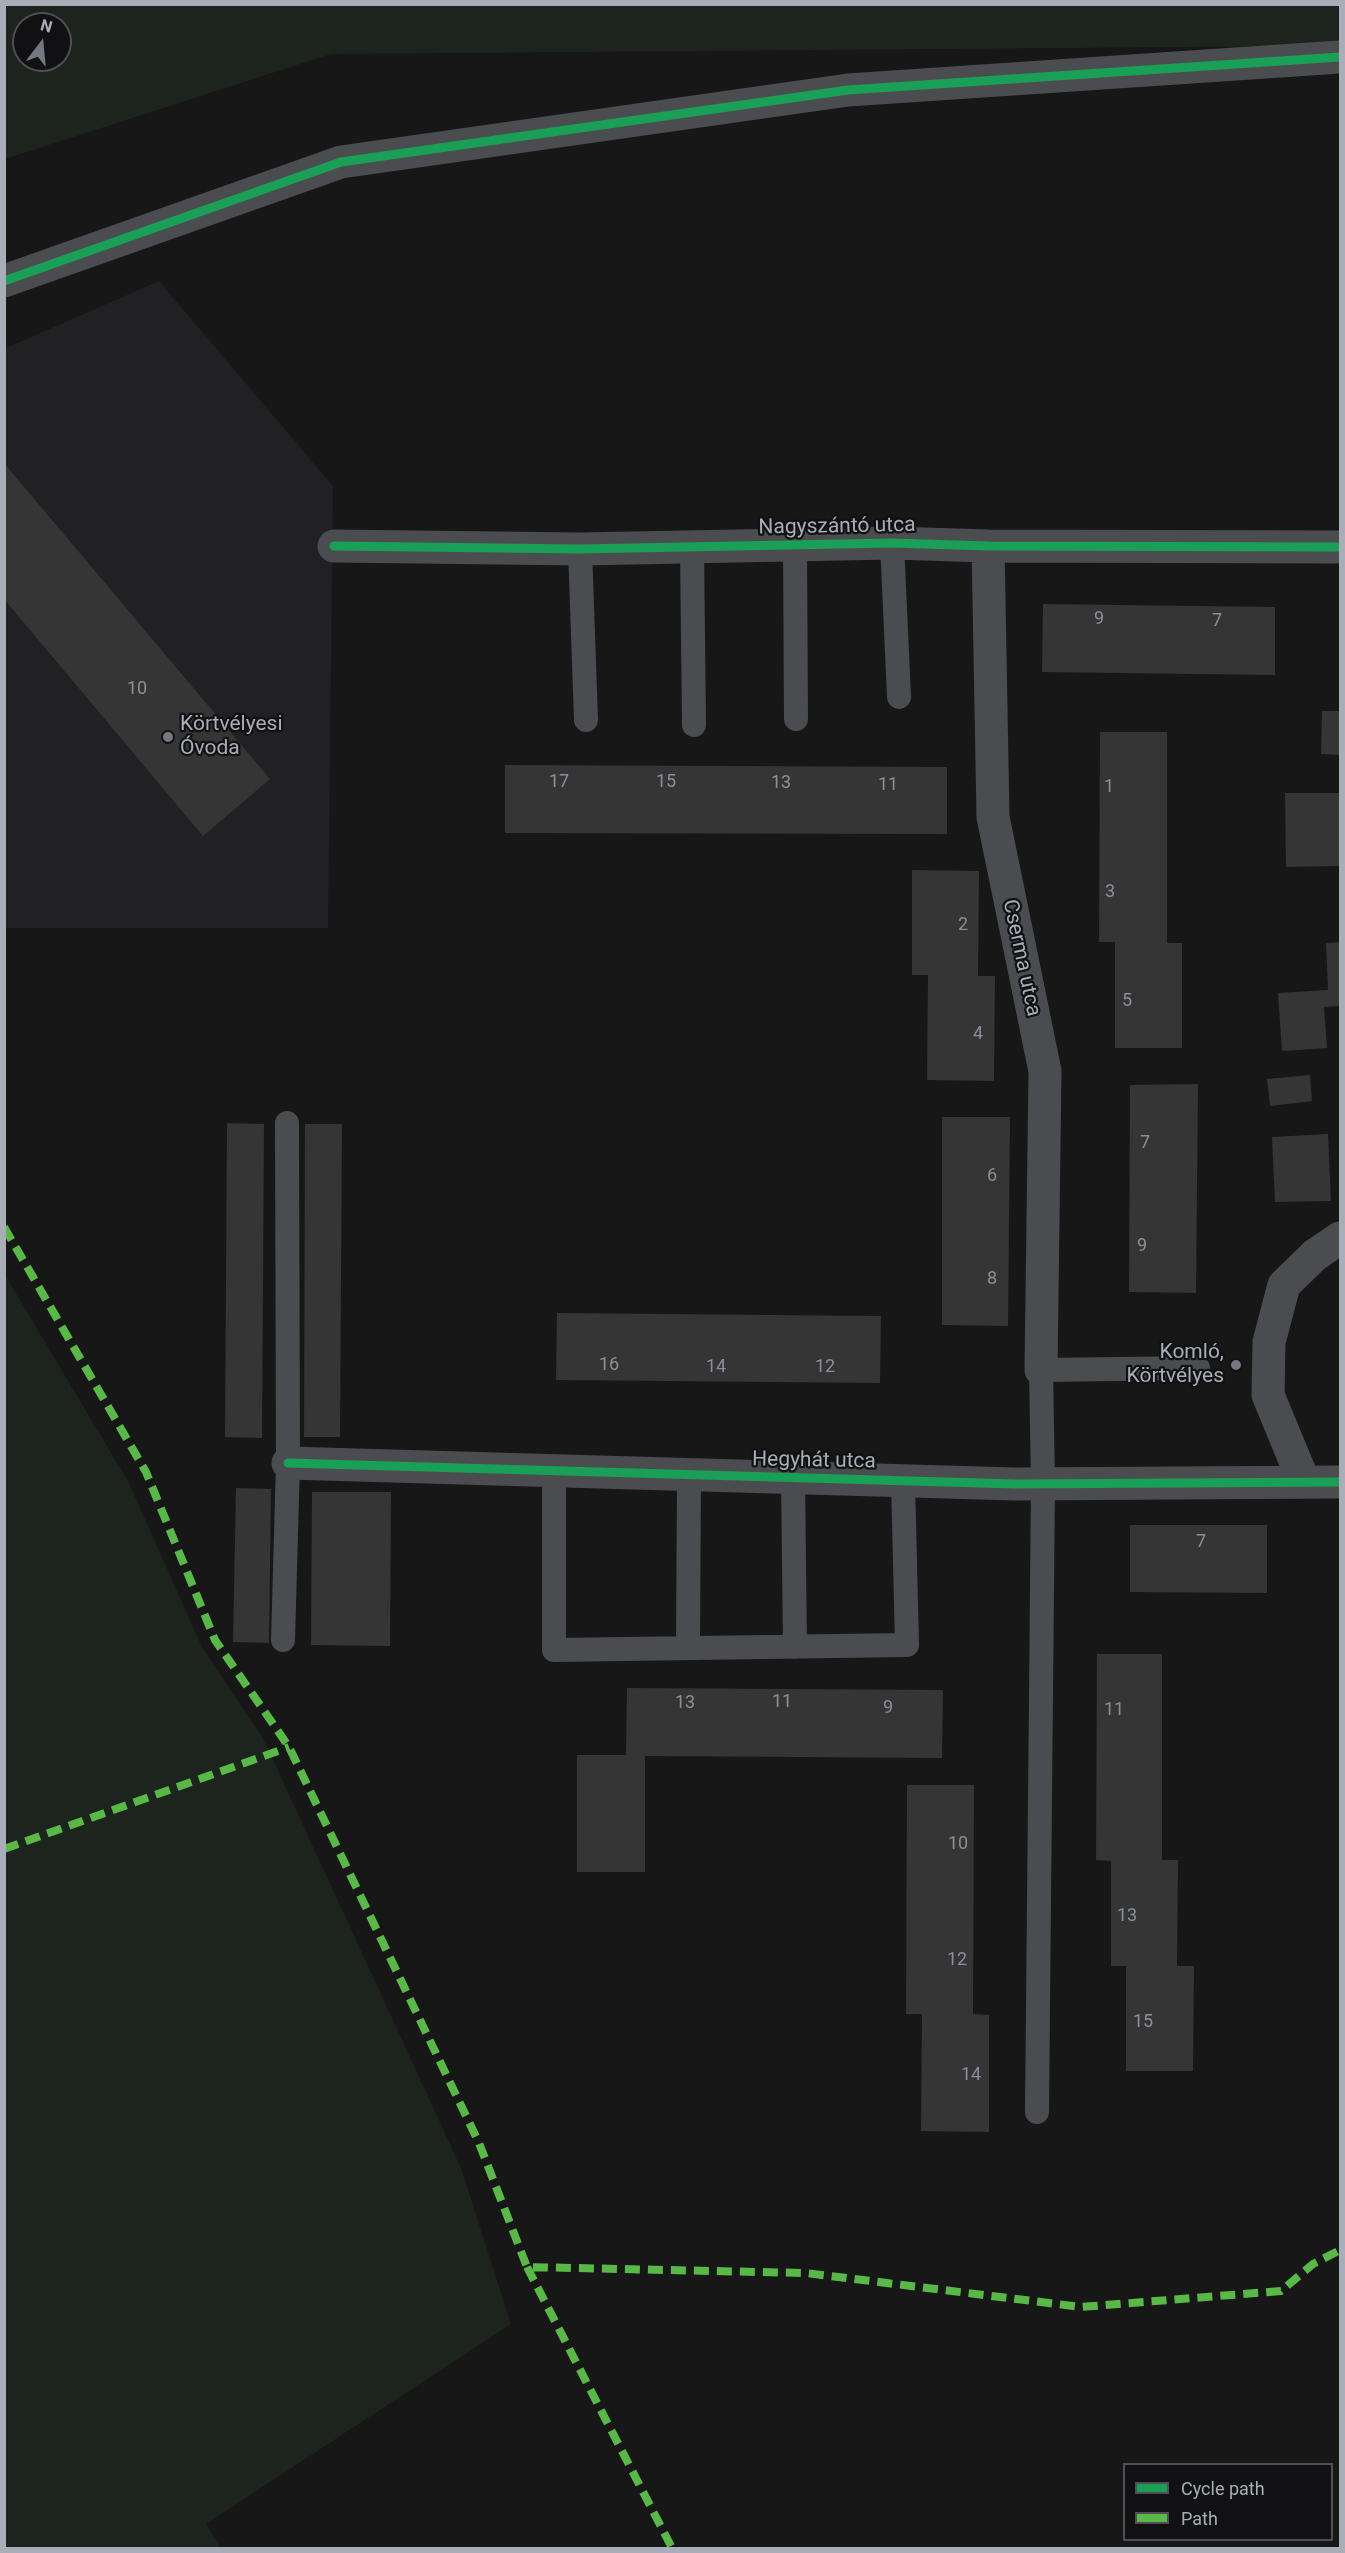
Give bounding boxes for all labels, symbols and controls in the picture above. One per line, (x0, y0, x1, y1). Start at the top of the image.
north arrow (12, 12, 72, 72)
text: N (38, 15, 55, 37)
street label: Nagyszántó utca (758, 513, 916, 541)
house number: 9 (1094, 608, 1104, 630)
house number: 7 (1212, 610, 1222, 632)
house number: 10 (127, 678, 147, 700)
place label: Körtvélyesi Óvoda (180, 712, 283, 762)
marker: Körtvélyesi Óvoda (161, 730, 175, 744)
house number: 17 (549, 771, 569, 793)
house number: 15 (656, 771, 676, 793)
house number: 13 (771, 772, 791, 794)
house number: 11 (878, 774, 898, 796)
house number: 1 (1104, 776, 1114, 798)
house number: 3 (1105, 881, 1115, 903)
street label: Cserma utca (996, 897, 1046, 1019)
house number: 2 (958, 914, 968, 936)
house number: 5 (1122, 990, 1132, 1012)
house number: 4 (973, 1023, 983, 1045)
house number: 7 (1140, 1132, 1150, 1154)
house number: 6 (987, 1165, 997, 1187)
house number: 9 (1137, 1235, 1147, 1257)
house number: 8 (987, 1268, 997, 1290)
place label: Komló, Körtvélyes (1127, 1340, 1224, 1390)
house number: 16 (599, 1354, 619, 1376)
house number: 14 (706, 1356, 726, 1378)
house number: 12 (815, 1356, 835, 1378)
marker: Komló, Körtvélyes (1229, 1358, 1243, 1372)
street label: Hegyhát utca (752, 1447, 876, 1475)
house number: 7 (1196, 1531, 1206, 1553)
house number: 11 (772, 1691, 792, 1713)
house number: 13 (675, 1692, 695, 1714)
house number: 9 (883, 1697, 893, 1719)
house number: 11 (1104, 1699, 1124, 1721)
house number: 10 (948, 1833, 968, 1855)
house number: 13 (1117, 1905, 1137, 1927)
house number: 12 (947, 1949, 967, 1971)
house number: 15 (1133, 2011, 1153, 2033)
house number: 14 (961, 2064, 981, 2086)
legend (1123, 2463, 1333, 2541)
text: Cycle path (1181, 2478, 1265, 2499)
text: Path (1181, 2508, 1218, 2529)

